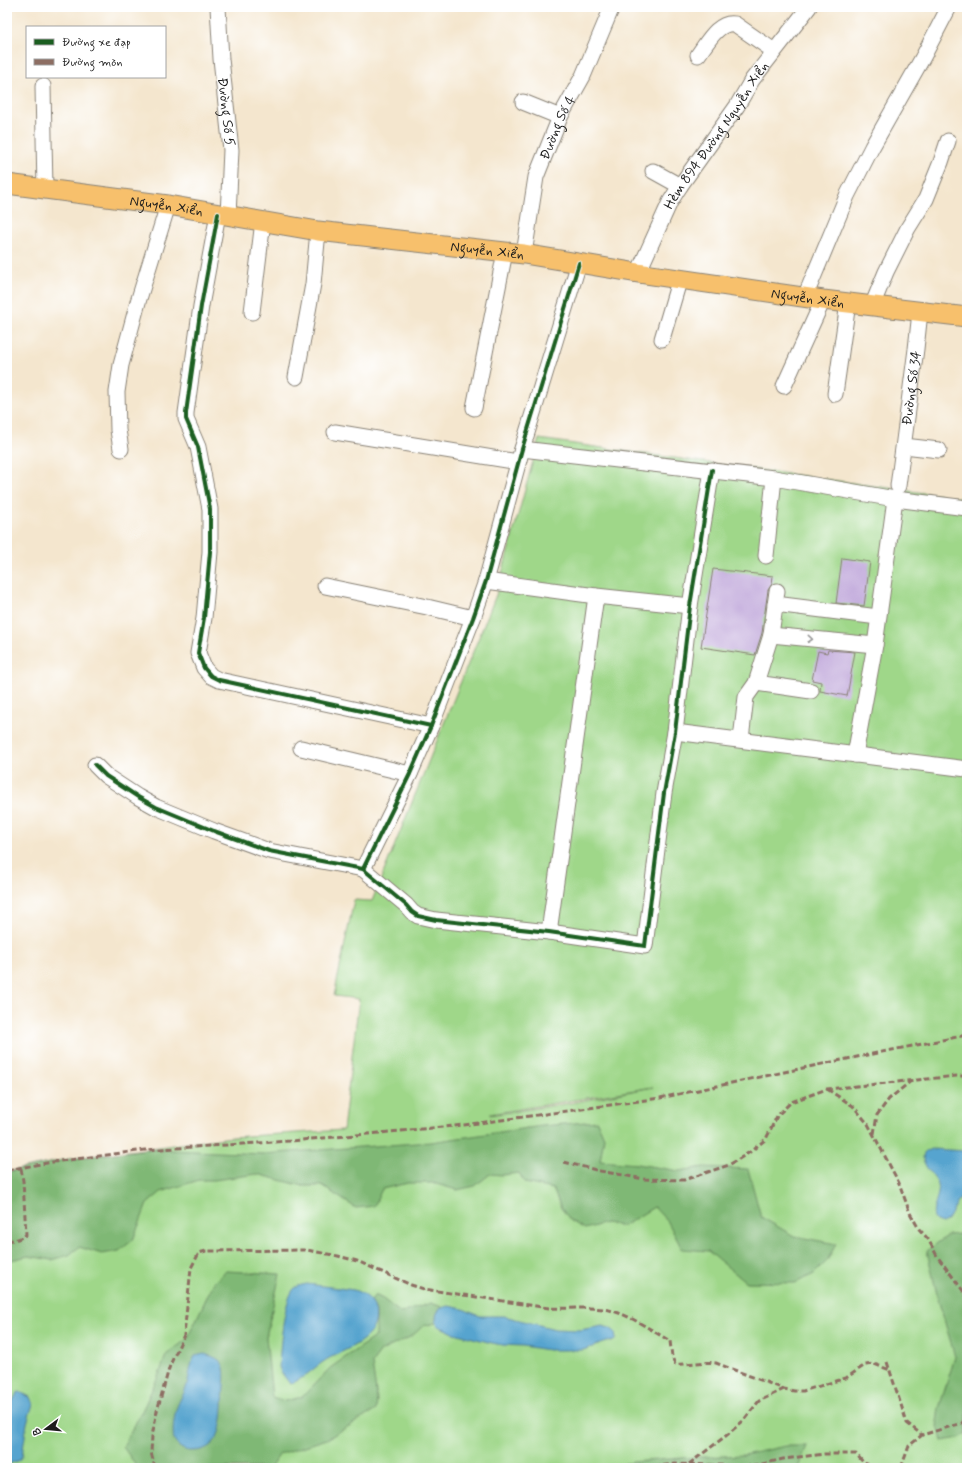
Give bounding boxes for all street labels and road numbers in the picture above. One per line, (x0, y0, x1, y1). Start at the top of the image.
street label: Hẻm 894 Đường Nguyễn Xiển (660, 58, 773, 212)
street label: Đường Số 5 (213, 77, 238, 147)
street label: Đường Số 4 (536, 92, 580, 162)
street label: Nguyễn Xiển (129, 192, 204, 221)
street label: Nguyễn Xiển (450, 238, 525, 264)
street label: Nguyễn Xiển (770, 285, 845, 312)
street label: Đường Số 34 (898, 349, 926, 426)

